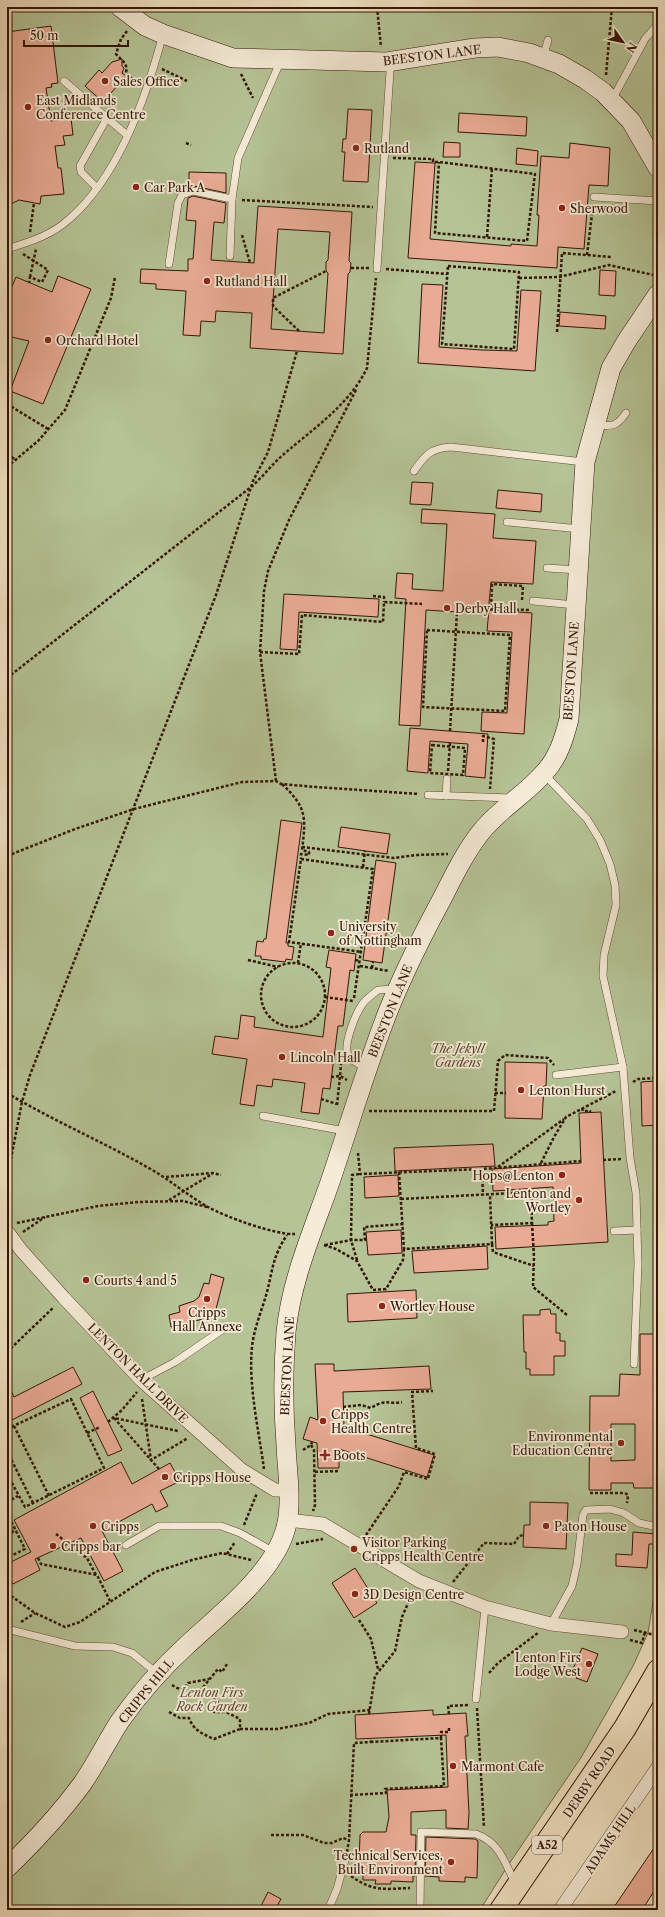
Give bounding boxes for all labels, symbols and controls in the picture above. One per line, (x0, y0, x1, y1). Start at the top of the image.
scale bar (24, 22, 128, 48)
north arrow (603, 22, 643, 62)
text: 50 m (30, 28, 59, 43)
text: N (623, 40, 640, 56)
street label: BEESTON LANE (382, 42, 482, 68)
place label: Sales Office (113, 74, 180, 89)
marker: Sales Office (100, 76, 110, 86)
place label: East Midlands Conference Centre (36, 93, 146, 122)
marker: East Midlands Conference Centre (23, 102, 33, 112)
place label: Rutland (364, 141, 410, 156)
marker: Rutland (351, 143, 361, 153)
place label: Car Park A (144, 180, 206, 195)
marker: Car Park A (131, 182, 141, 192)
place label: Sherwood (570, 201, 629, 216)
marker: Sherwood (557, 203, 567, 213)
place label: Rutland Hall (215, 274, 287, 289)
marker: Rutland Hall (202, 276, 212, 286)
place label: Orchard Hotel (56, 333, 139, 348)
marker: Orchard Hotel (43, 335, 53, 345)
place label: Derby Hall (455, 601, 517, 616)
marker: Derby Hall (442, 603, 452, 613)
street label: BEESTON LANE (560, 621, 582, 721)
place label: University of Nottingham (339, 919, 422, 948)
marker: University of Nottingham (326, 928, 336, 938)
street label: BEESTON LANE (365, 962, 415, 1060)
park label: The Jekyll Gardens (431, 1041, 486, 1070)
place label: Lincoln Hall (290, 1050, 361, 1065)
marker: Lincoln Hall (277, 1052, 287, 1062)
place label: Lenton Hurst (529, 1083, 606, 1098)
marker: Lenton Hurst (516, 1085, 526, 1095)
place label: Hops@Lenton (473, 1168, 554, 1183)
marker: Hops@Lenton (557, 1170, 567, 1180)
place label: Lenton and Wortley (505, 1186, 572, 1215)
marker: Lenton and Wortley (574, 1195, 584, 1205)
place label: Courts 4 and 5 (94, 1273, 177, 1288)
marker: Courts 4 and 5 (81, 1275, 91, 1285)
marker: Cripps Hall Annexe (202, 1294, 212, 1304)
place label: Wortley House (389, 1299, 475, 1314)
marker: Wortley House (377, 1301, 387, 1311)
place label: Cripps Hall Annexe (172, 1305, 242, 1334)
street label: BEESTON LANE (277, 1316, 297, 1416)
street label: LENTON HALL DRIVE (85, 1320, 191, 1426)
place label: Cripps Health Centre (331, 1407, 412, 1436)
marker: Cripps Health Centre (318, 1416, 328, 1426)
place label: Environmental Education Centre (512, 1429, 613, 1458)
marker: Environmental Education Centre (616, 1438, 626, 1448)
place label: Boots (333, 1448, 366, 1463)
marker: Boots (320, 1450, 330, 1460)
place label: Cripps House (173, 1470, 251, 1485)
marker: Cripps House (160, 1472, 170, 1482)
place label: Cripps (101, 1519, 139, 1534)
place label: Paton House (554, 1519, 627, 1534)
marker: Cripps (88, 1521, 98, 1531)
marker: Paton House (541, 1521, 551, 1531)
place label: Visitor Parking Cripps Health Centre (361, 1535, 484, 1564)
place label: Cripps bar (61, 1539, 121, 1554)
marker: Cripps bar (48, 1541, 58, 1551)
marker: Visitor Parking Cripps Health Centre (349, 1544, 359, 1554)
place label: 3D Design Centre (363, 1587, 465, 1602)
marker: 3D Design Centre (350, 1589, 360, 1599)
place label: Lenton Firs Lodge West (515, 1650, 582, 1679)
street label: CRIPPS HILL (115, 1655, 177, 1727)
marker: Lenton Firs Lodge West (584, 1659, 594, 1669)
park label: Lenton Firs Rock Garden (175, 1685, 248, 1714)
street label: DERBY ROAD (560, 1743, 619, 1821)
place label: Marmont Cafe (461, 1759, 545, 1774)
marker: Marmont Cafe (448, 1761, 458, 1771)
street label: ADAMS HILL (581, 1801, 639, 1877)
road number: A52 (532, 1836, 562, 1854)
place label: Technical Services, Built Environment (334, 1848, 444, 1877)
marker: Technical Services, Built Environment (446, 1857, 456, 1867)

